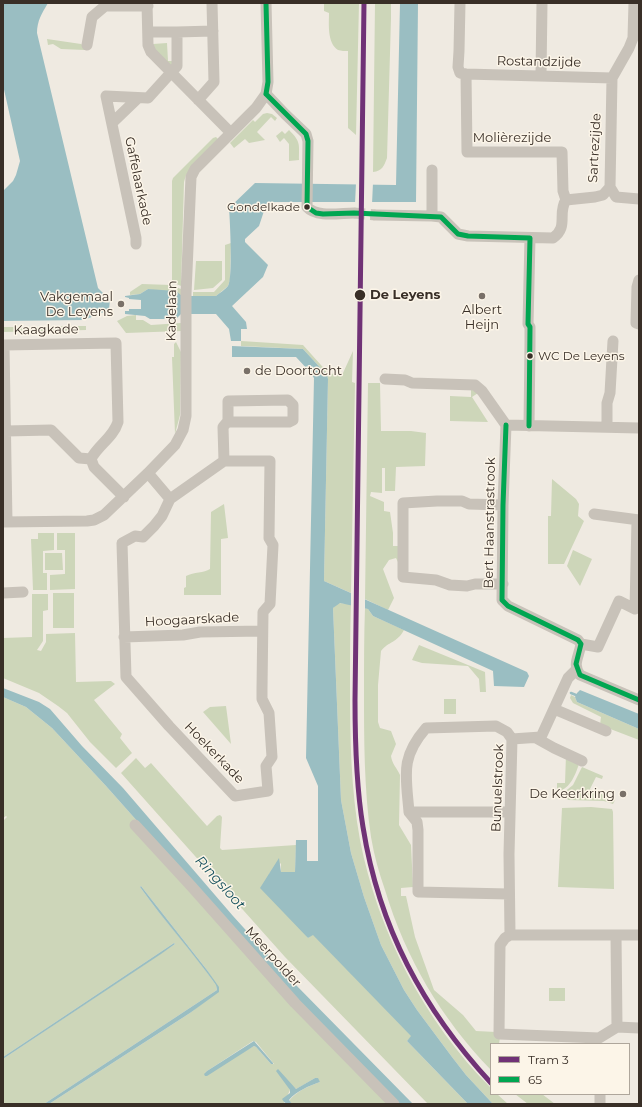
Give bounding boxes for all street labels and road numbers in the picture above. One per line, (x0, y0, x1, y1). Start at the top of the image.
street label: Rostandzijde (497, 53, 581, 71)
street label: Sartrezijde (585, 113, 605, 183)
street label: Molièrezijde (473, 130, 551, 146)
street label: Gaffelaarkade (121, 135, 155, 227)
street label: Kadelaan (164, 280, 180, 342)
street label: Kaagkade (13, 322, 79, 338)
street label: Bert Haanstrastrook (481, 457, 499, 589)
street label: Hoogaarskade (144, 610, 240, 630)
street label: Hoekerkade (181, 719, 247, 787)
street label: Bunuelstrook (489, 744, 507, 832)
street label: Meerpolder (242, 924, 304, 990)

